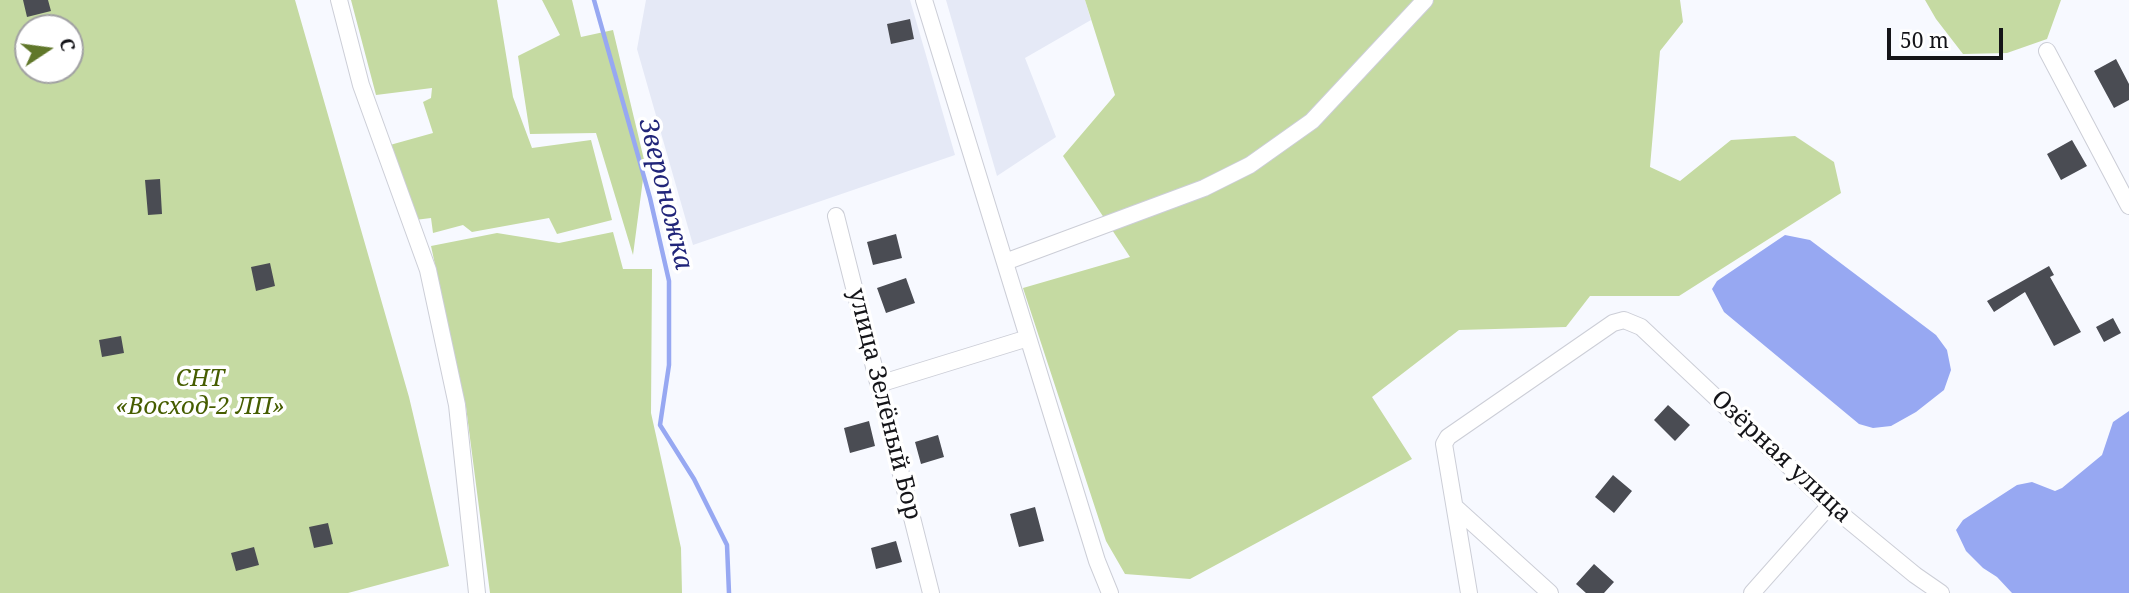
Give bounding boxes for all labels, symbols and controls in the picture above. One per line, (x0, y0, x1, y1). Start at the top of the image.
north arrow (14, 14, 84, 84)
scale bar (1891, 14, 2007, 58)
text: 50 m (1900, 26, 1949, 54)
text: С (53, 36, 82, 54)
water label: Звероножка (631, 115, 699, 273)
street label: улица Зелёный Бор (841, 285, 927, 523)
park label: СНТ «Восход-2 ЛП» (115, 365, 285, 421)
street label: Озёрная улица (1705, 385, 1857, 529)

